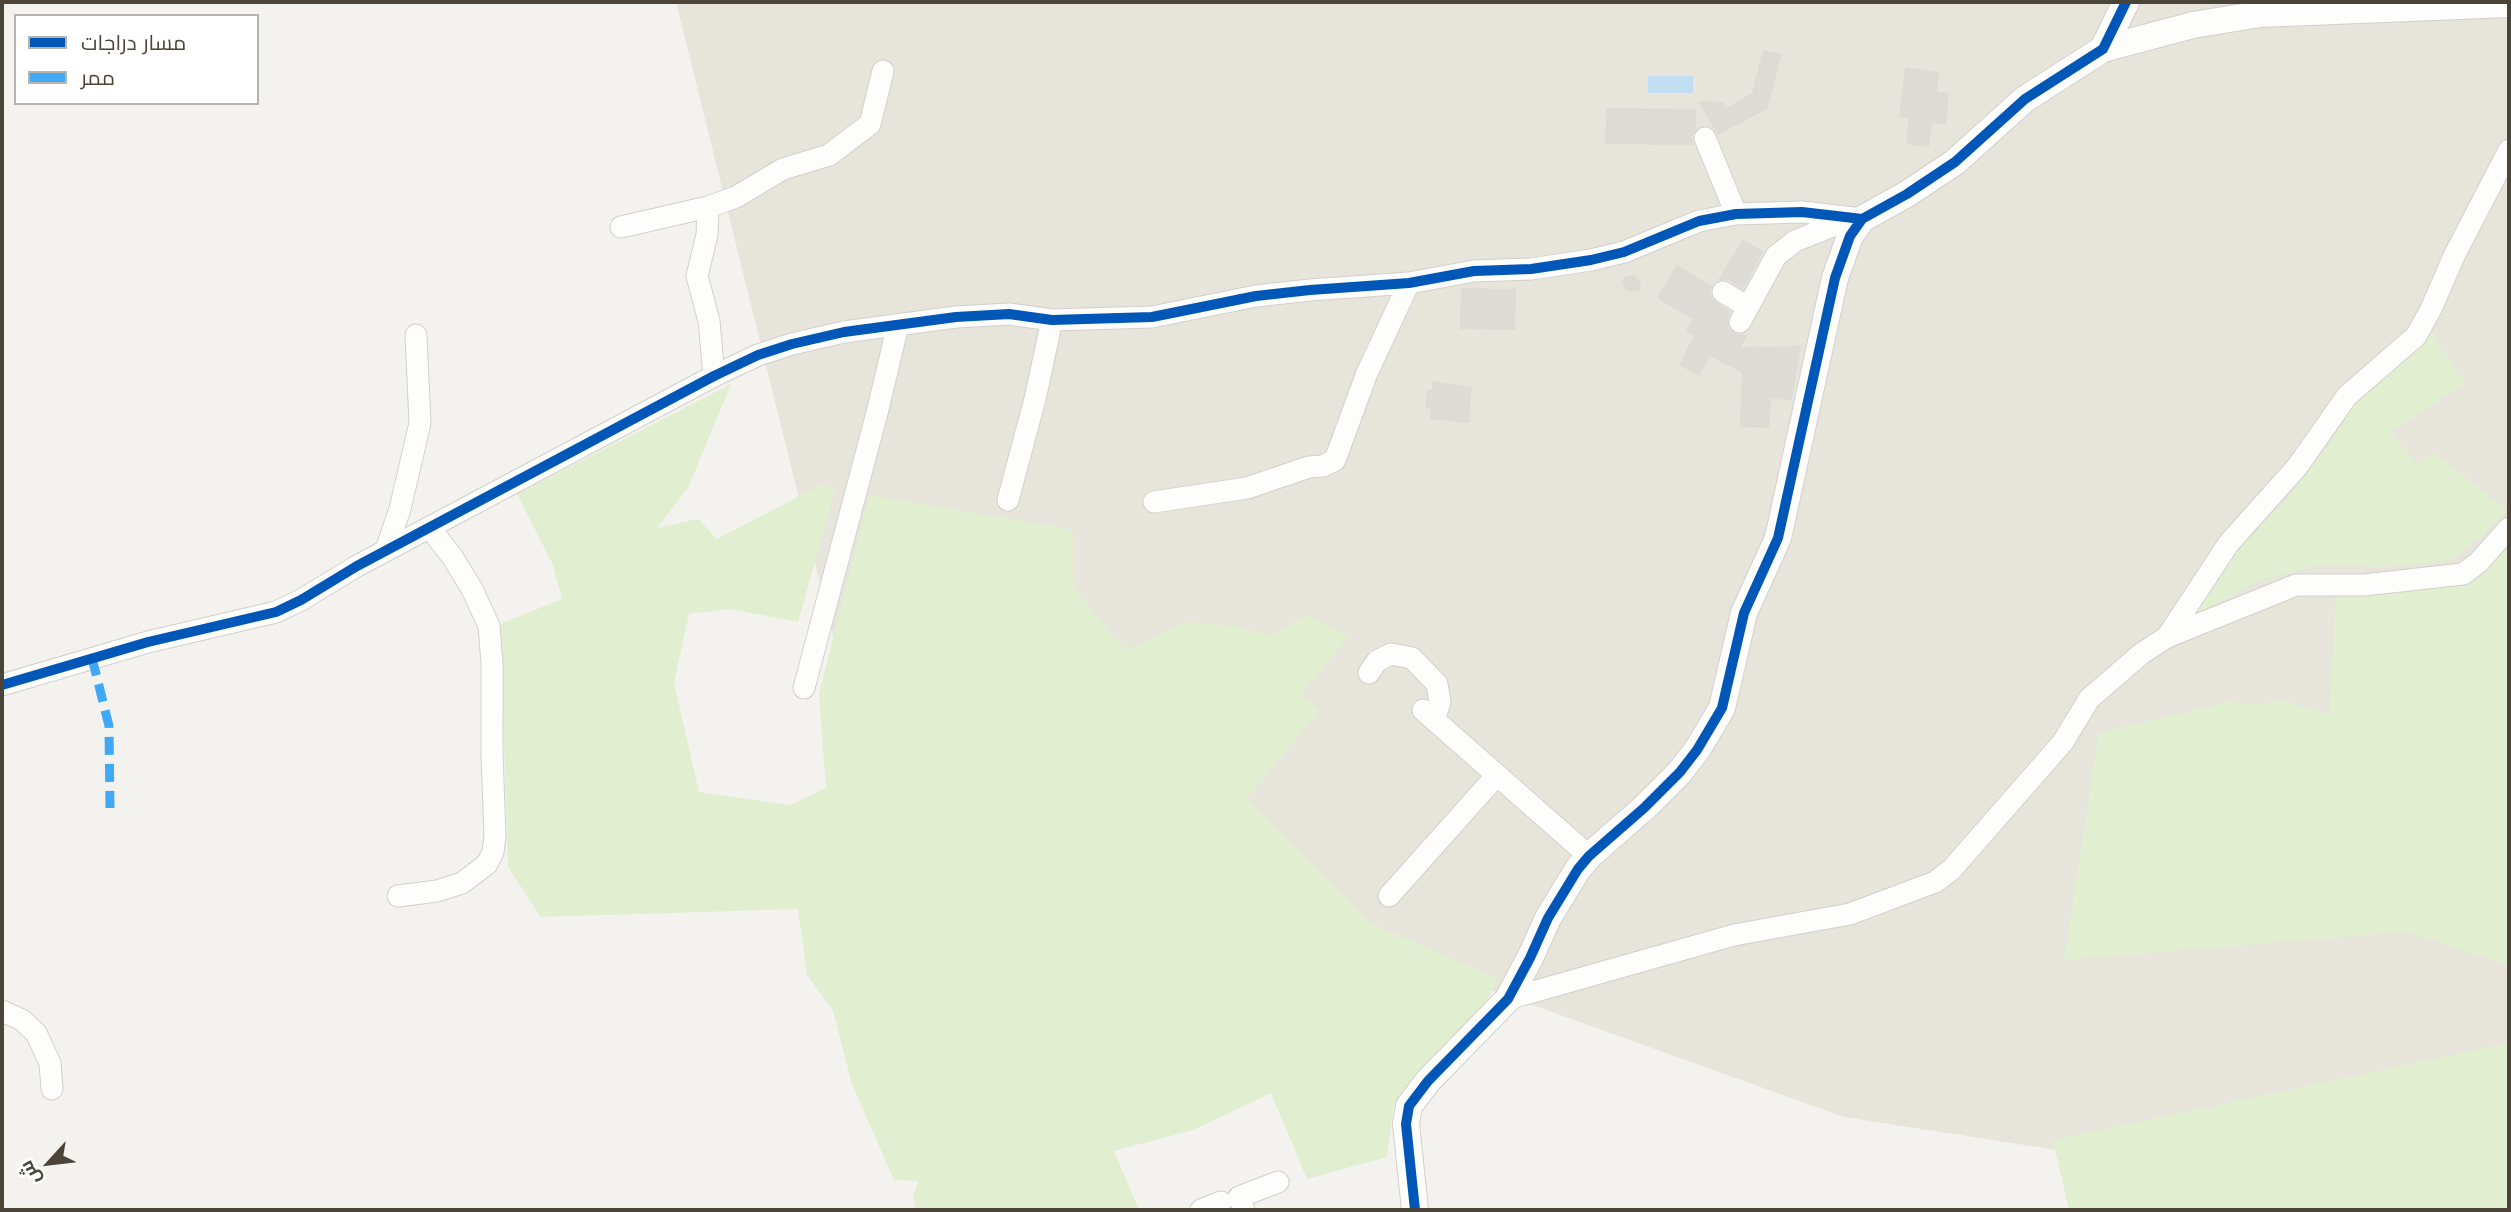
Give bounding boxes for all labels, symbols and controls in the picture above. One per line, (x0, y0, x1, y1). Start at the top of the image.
legend (14, 14, 259, 105)
text: مسار دراجات (81, 28, 186, 58)
text: ممر (81, 63, 115, 93)
north arrow (14, 1128, 84, 1198)
text: ش (12, 1156, 47, 1190)

